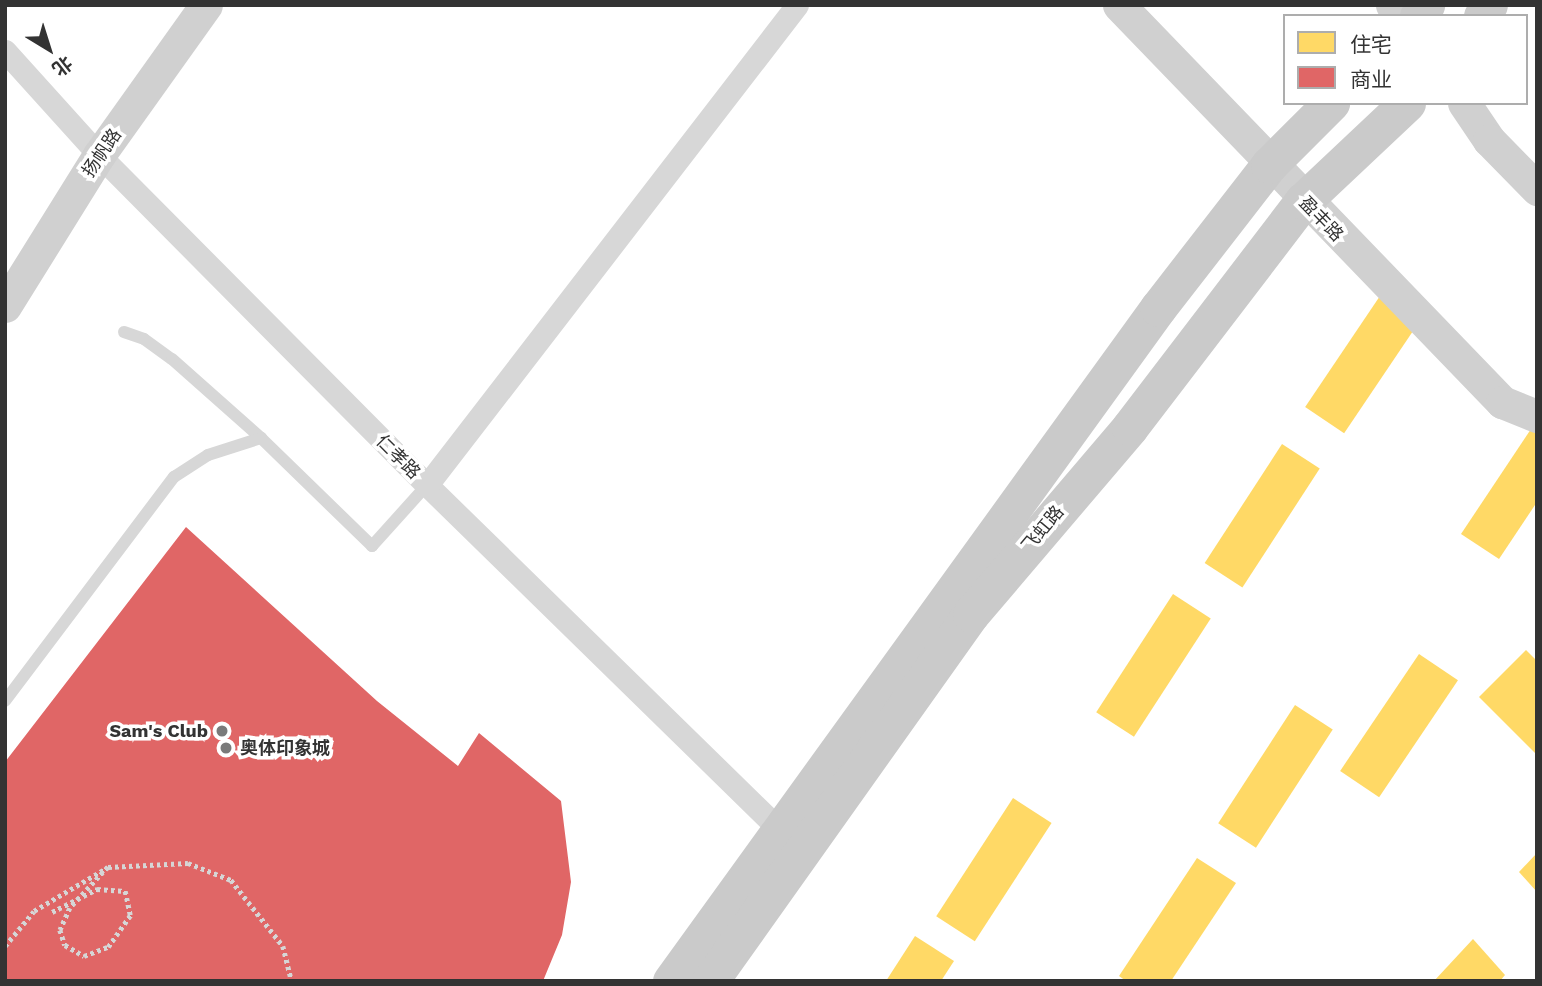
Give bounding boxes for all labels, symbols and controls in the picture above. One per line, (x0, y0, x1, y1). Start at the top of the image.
north arrow (14, 14, 84, 84)
legend (1283, 14, 1528, 105)
text: 住宅 (1350, 32, 1392, 57)
text: 北 (48, 51, 77, 81)
text: 商业 (1350, 67, 1392, 92)
street label: 扬帆路 (78, 125, 126, 181)
street label: 盈丰路 (1294, 192, 1348, 246)
street label: 仁孝路 (371, 430, 425, 484)
street label: 飞虹路 (1017, 501, 1069, 557)
place label: Sam's Club (110, 720, 208, 742)
marker: Sam's Club (214, 723, 230, 739)
place label: 奥体印象城 (240, 737, 330, 759)
marker: 奥体印象城 (218, 740, 234, 756)

